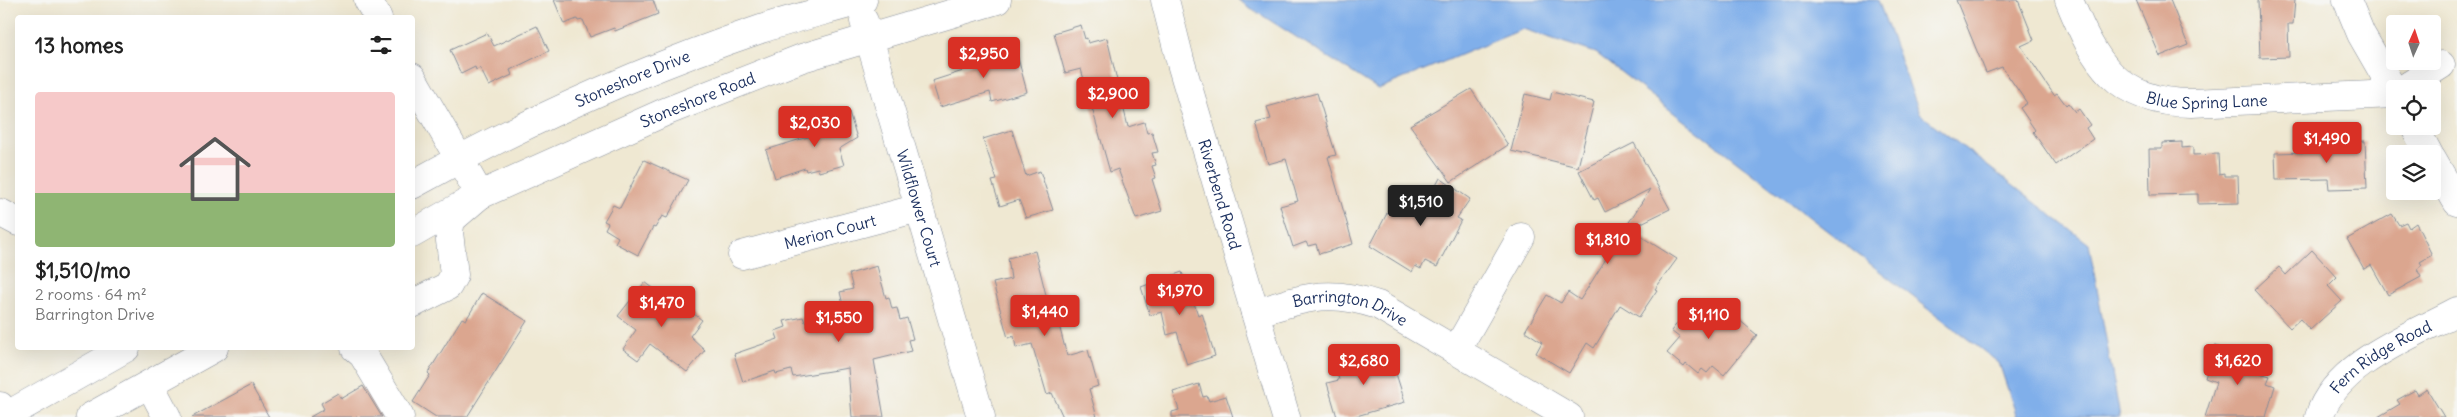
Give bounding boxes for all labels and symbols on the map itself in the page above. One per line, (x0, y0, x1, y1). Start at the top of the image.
north arrow (2386, 15, 2441, 70)
pin: $2,950 (943, 36, 1025, 79)
street label: Stoneshore Drive (572, 46, 693, 111)
street label: Stoneshore Road (637, 67, 758, 132)
pin: $2,900 (1072, 76, 1154, 119)
street label: Blue Spring Lane (2144, 87, 2268, 113)
pin: $2,030 (774, 106, 856, 148)
pin: $1,490 (2286, 121, 2368, 164)
street label: Riverbend Road (1194, 137, 1246, 252)
street label: Wildflower Court (892, 147, 946, 270)
pin: $1,510 (1380, 184, 1462, 227)
street label: Merion Court (782, 210, 879, 253)
pin: $1,810 (1567, 222, 1649, 265)
pin: $1,970 (1139, 274, 1221, 316)
pin: $1,470 (621, 286, 703, 328)
street label: Barrington Drive (1290, 286, 1411, 330)
pin: $1,440 (1004, 294, 1086, 337)
pin: $1,110 (1668, 298, 1750, 340)
pin: $1,550 (798, 300, 880, 343)
street label: Fern Ridge Road (2325, 316, 2435, 397)
pin: $2,680 (1323, 344, 1405, 386)
pin: $1,620 (2197, 344, 2279, 386)

